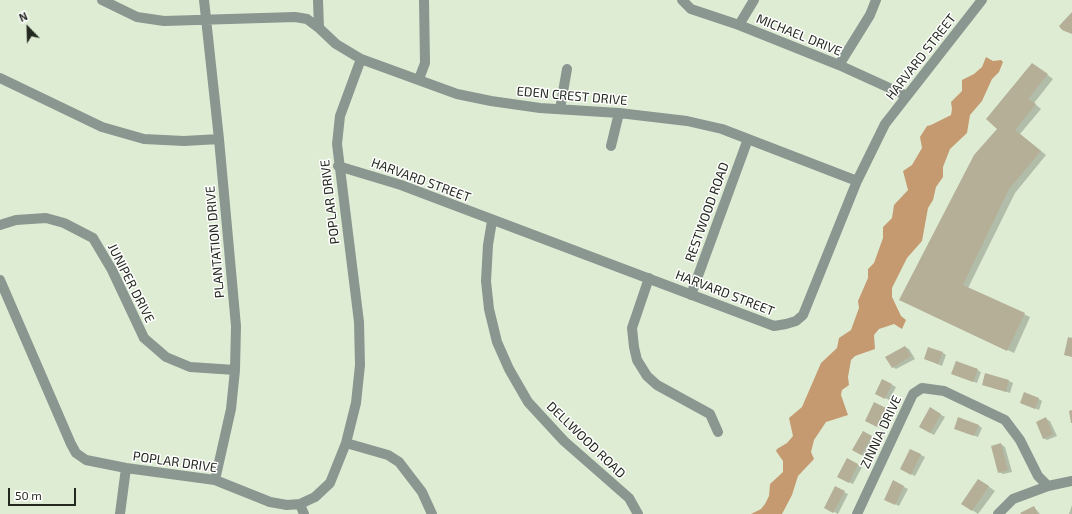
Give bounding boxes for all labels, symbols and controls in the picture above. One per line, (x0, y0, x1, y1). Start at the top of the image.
north arrow (8, 8, 48, 48)
text: N (17, 9, 29, 24)
street label: MICHAEL DRIVE (754, 11, 844, 59)
street label: HARVARD STREET (883, 11, 959, 103)
street label: EDEN CREST DRIVE (516, 83, 628, 109)
street label: HARVARD STREET (369, 155, 473, 205)
street label: POPLAR DRIVE (317, 159, 343, 245)
street label: RESTWOOD ROAD (682, 160, 732, 264)
street label: PLANTATION DRIVE (202, 185, 228, 299)
street label: JUNIPER DRIVE (104, 241, 158, 325)
street label: HARVARD STREET (673, 267, 777, 319)
street label: ZINNIA DRIVE (857, 393, 905, 471)
street label: DELLWOOD ROAD (543, 399, 629, 481)
street label: POPLAR DRIVE (132, 448, 218, 476)
scale bar (10, 480, 78, 506)
text: 50 m (15, 488, 42, 502)

